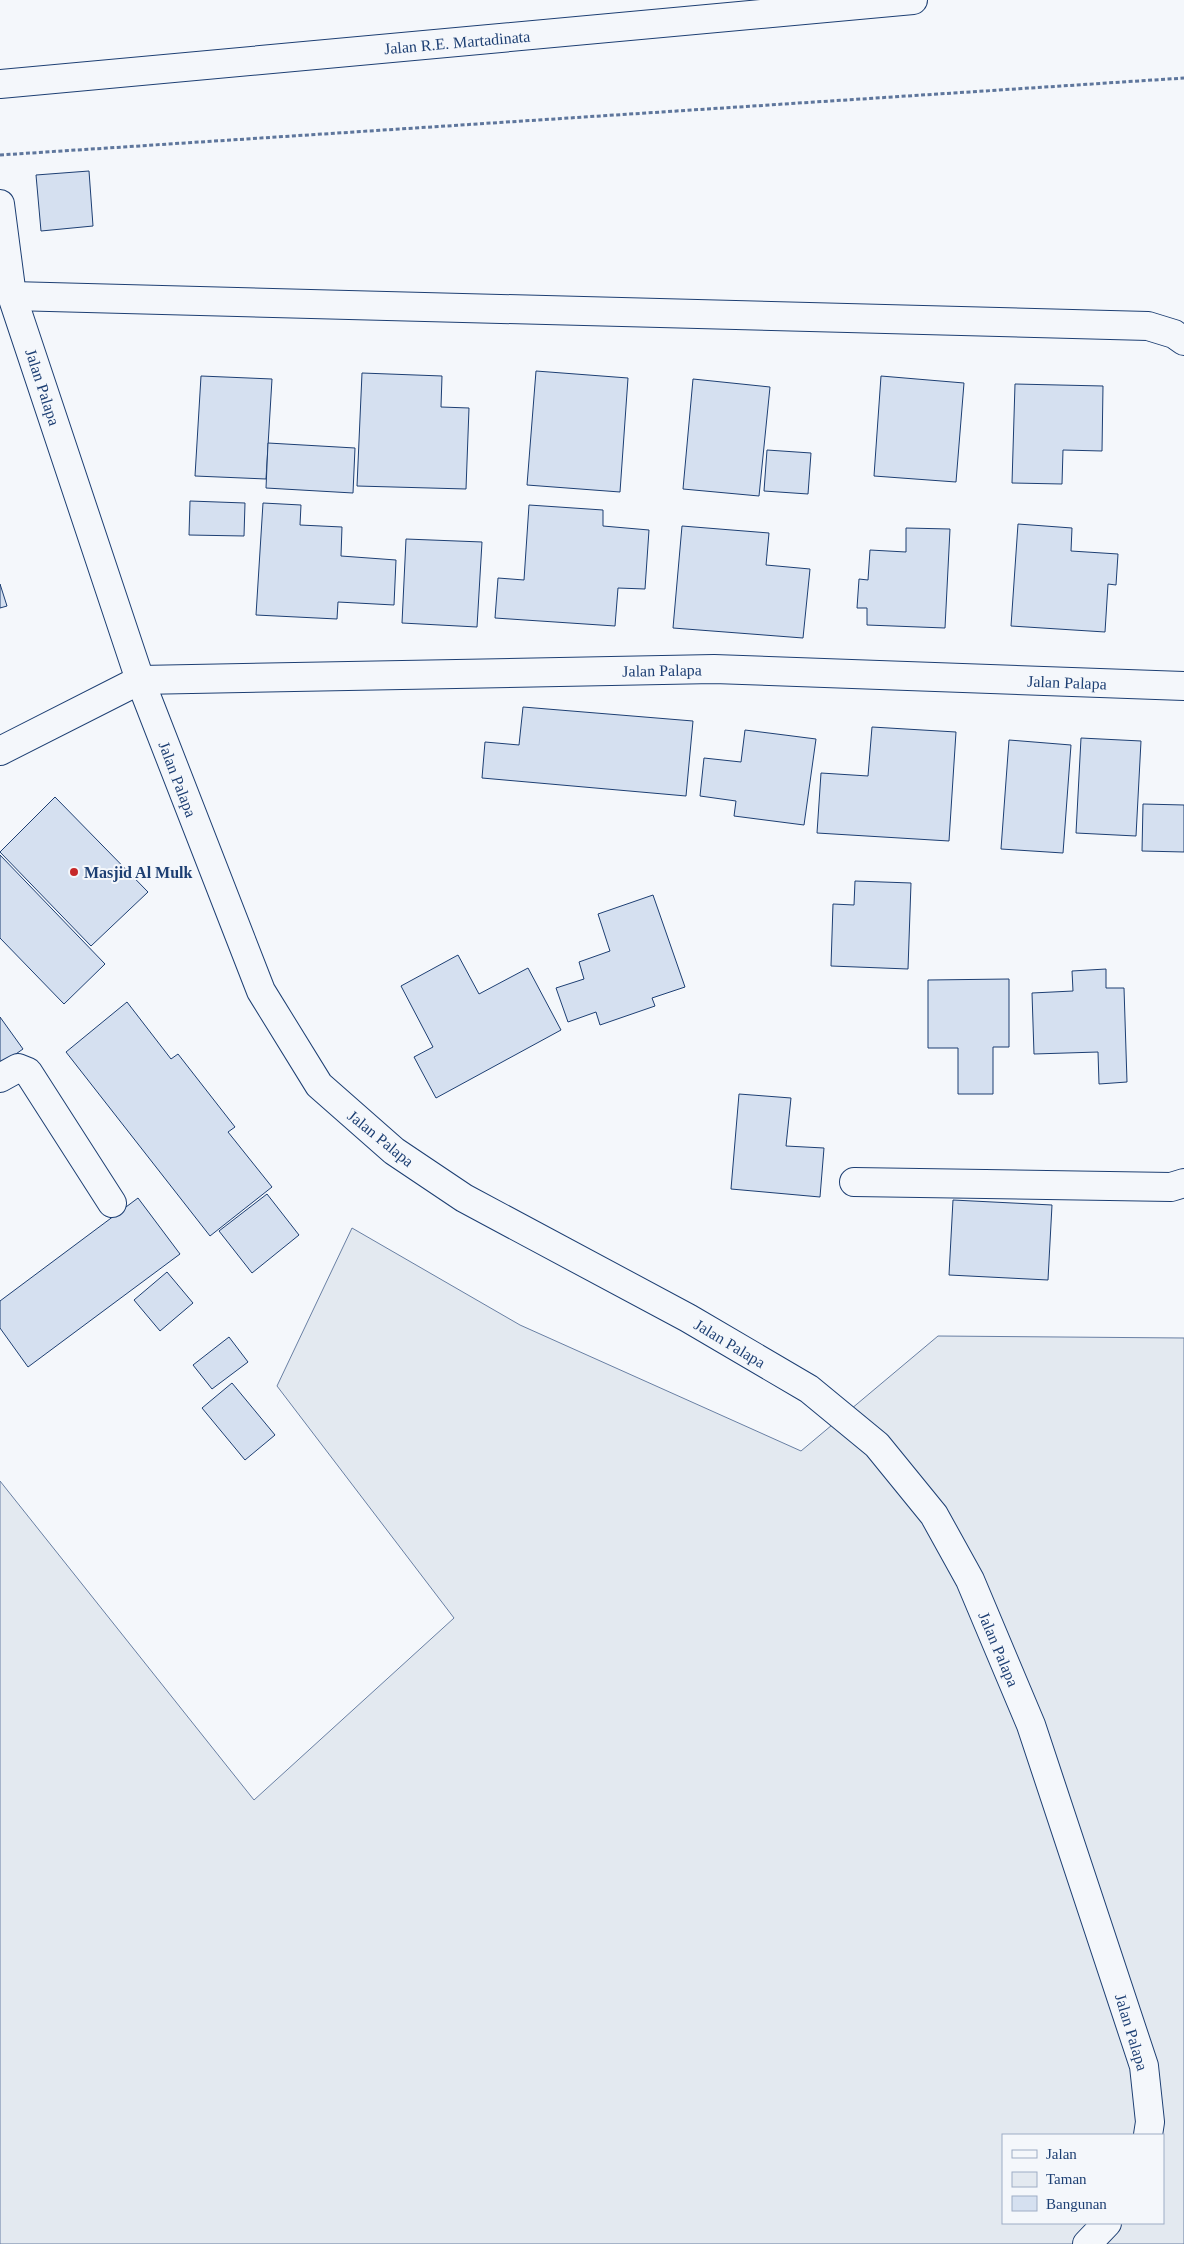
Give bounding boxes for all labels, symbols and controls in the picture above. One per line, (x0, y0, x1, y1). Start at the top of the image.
street label: Jalan R.E. Martadinata (383, 28, 531, 57)
street label: Jalan Palapa (21, 347, 63, 428)
street label: Jalan Palapa (622, 661, 702, 681)
street label: Jalan Palapa (1027, 673, 1107, 693)
street label: Jalan Palapa (154, 739, 200, 820)
place label: Masjid Al Mulk (84, 864, 193, 882)
marker: Masjid Al Mulk (68, 866, 80, 878)
street label: Jalan Palapa (344, 1107, 417, 1171)
street label: Jalan Palapa (691, 1316, 768, 1372)
street label: Jalan Palapa (974, 1609, 1022, 1690)
street label: Jalan Palapa (1111, 1992, 1151, 2073)
legend (1002, 2134, 1164, 2224)
text: Jalan (1046, 2146, 1077, 2162)
text: Taman (1046, 2171, 1087, 2187)
text: Bangunan (1046, 2196, 1107, 2212)

